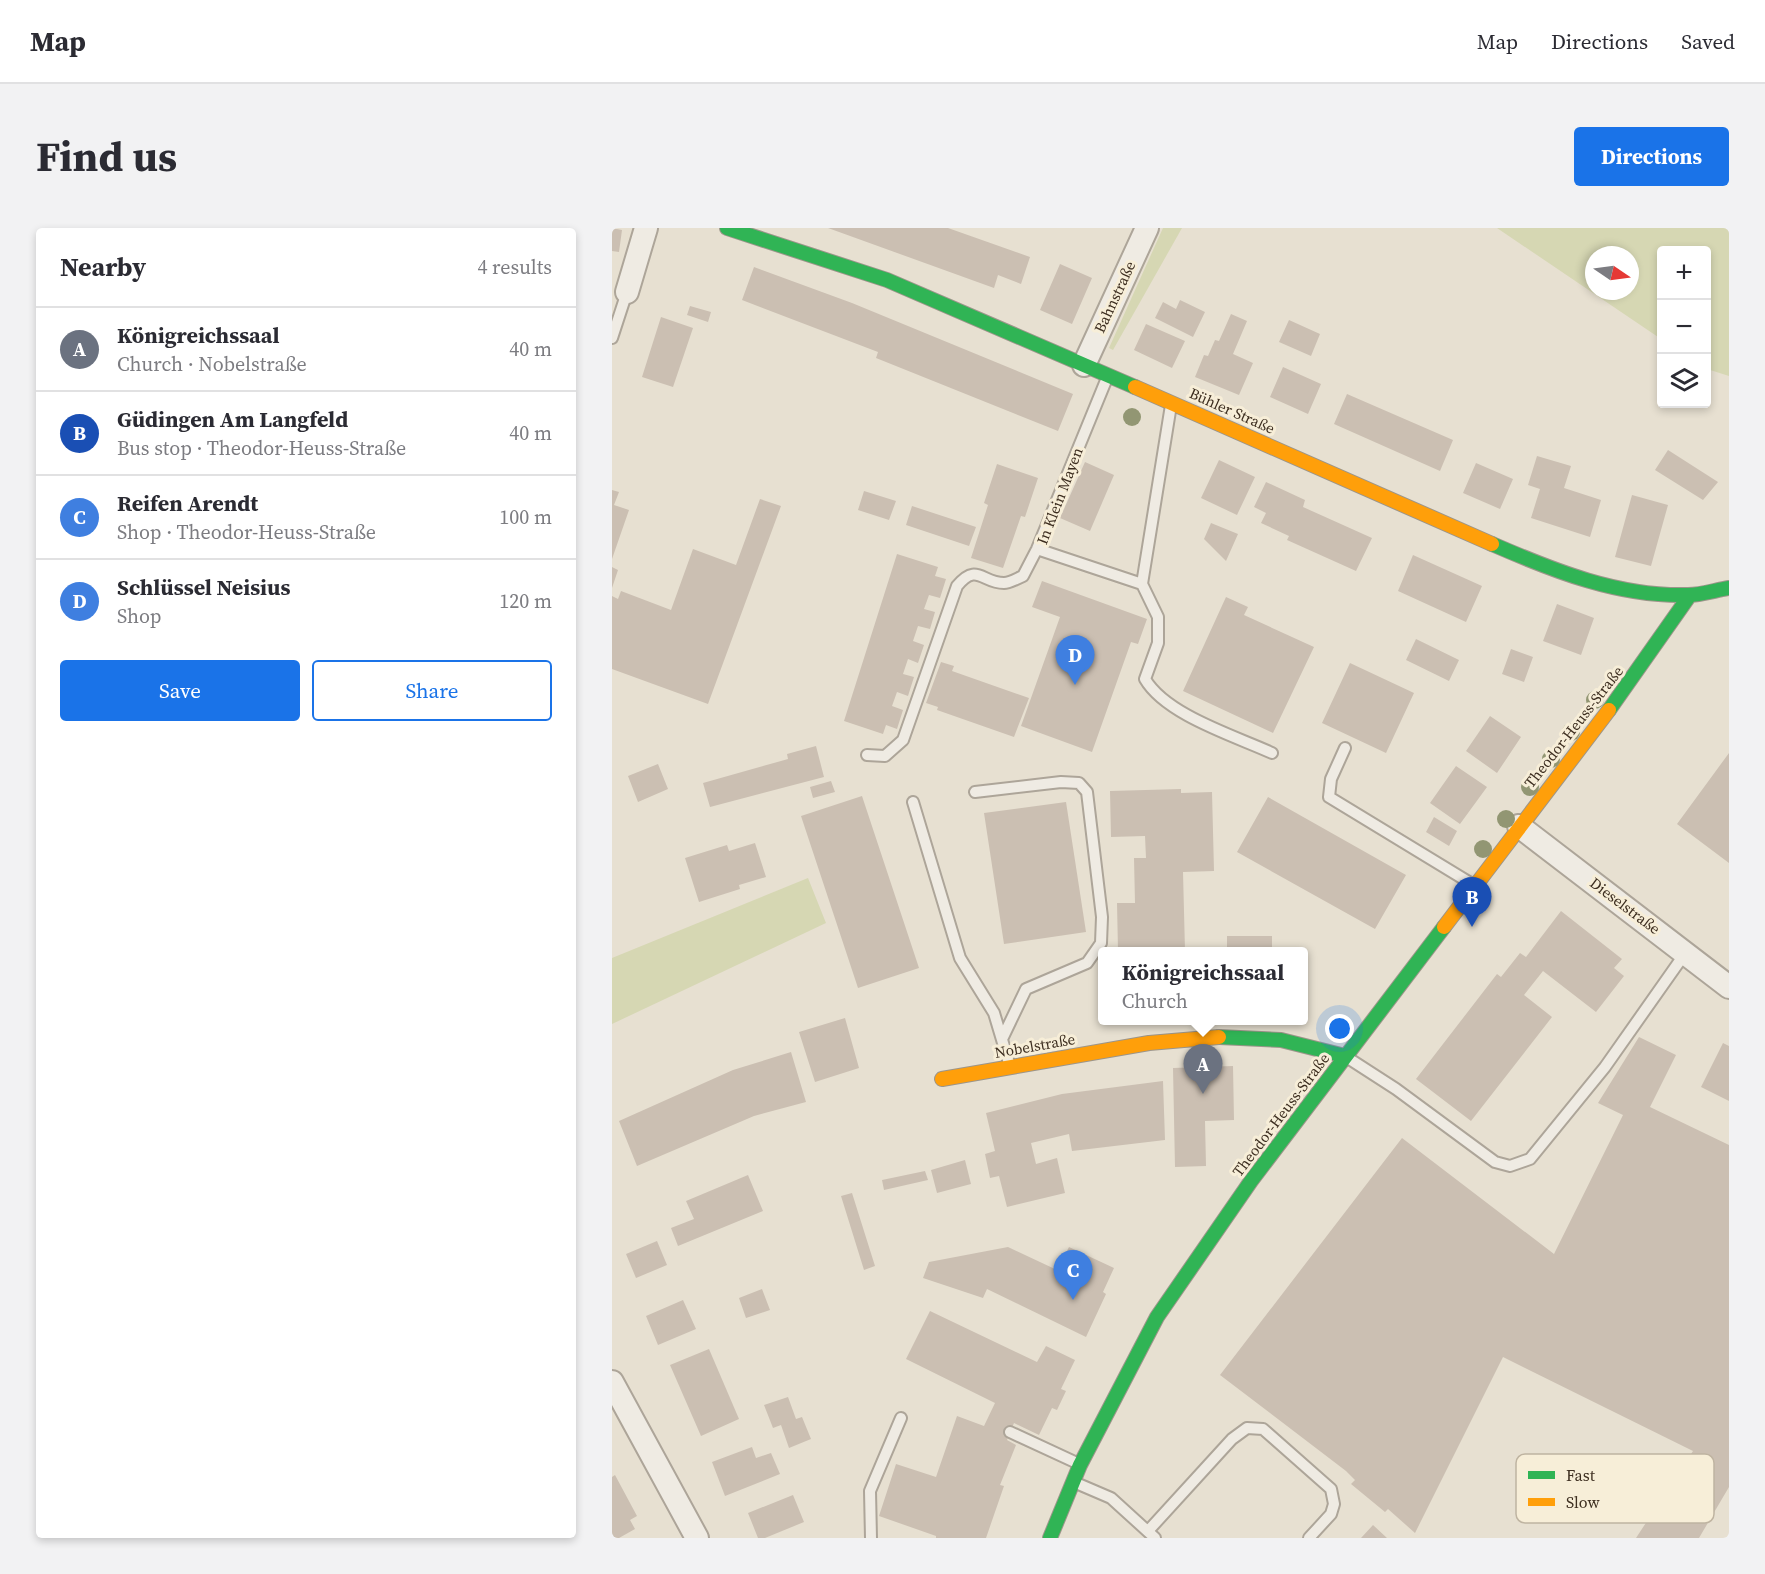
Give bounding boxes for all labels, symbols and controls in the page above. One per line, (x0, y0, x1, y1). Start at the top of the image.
text: Map (30, 22, 86, 60)
text: Map (1477, 27, 1518, 56)
text: Directions (1551, 27, 1648, 56)
text: Saved (1681, 27, 1735, 56)
text: Find us (36, 127, 177, 185)
button: Directions (1574, 127, 1729, 186)
north arrow (1585, 246, 1639, 300)
map controls (1657, 246, 1711, 408)
button: + (1657, 246, 1711, 300)
text: Nearby (60, 249, 146, 285)
text: 4 results (477, 253, 552, 281)
street label: Bahnstraße (1089, 257, 1140, 336)
button: − (1657, 300, 1711, 354)
text: Königreichssaal (117, 320, 280, 350)
text: A (73, 335, 86, 363)
text: 40 m (509, 335, 552, 363)
text: Church · Nobelstraße (117, 350, 307, 378)
button: layers (1657, 354, 1711, 408)
street label: Bühler Straße (1186, 382, 1279, 439)
text: Güdingen Am Langfeld (117, 404, 348, 434)
text: B (73, 419, 86, 447)
text: 40 m (509, 419, 552, 447)
text: Bus stop · Theodor-Heuss-Straße (117, 434, 406, 462)
street label: In Klein Mayen (1031, 444, 1088, 547)
text: Reifen Arendt (117, 488, 258, 518)
text: C (73, 503, 86, 531)
text: 100 m (499, 503, 552, 531)
text: Shop · Theodor-Heuss-Straße (117, 518, 376, 546)
text: Schlüssel Neisius (117, 572, 291, 602)
text: D (72, 587, 87, 615)
text: 120 m (499, 587, 552, 615)
text: Shop (117, 602, 162, 630)
pin: D (1056, 636, 1094, 685)
button: Save (60, 660, 300, 721)
button: Share (312, 660, 552, 721)
street label: Theodor-Heuss-Straße (1519, 661, 1628, 792)
street label: Dieselstraße (1586, 872, 1665, 939)
pin: B (1452, 878, 1492, 927)
popup (1098, 947, 1308, 1025)
text: Königreichssaal (1122, 957, 1284, 987)
text: Church (1122, 987, 1188, 1015)
your location (1325, 1014, 1354, 1043)
street label: Nobelstraße (993, 1028, 1077, 1063)
pin: A (1184, 1044, 1222, 1094)
street label: Theodor-Heuss-Straße (1227, 1048, 1334, 1181)
pin: C (1054, 1250, 1092, 1300)
legend (1516, 1454, 1714, 1523)
text: Fast (1566, 1464, 1596, 1486)
text: Slow (1566, 1491, 1601, 1513)

